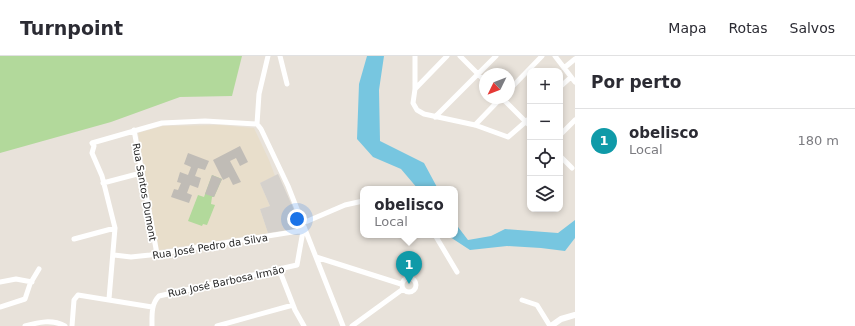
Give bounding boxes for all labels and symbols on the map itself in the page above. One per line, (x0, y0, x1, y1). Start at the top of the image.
north arrow (479, 68, 515, 104)
street label: Rua Santos Dumont (130, 142, 159, 242)
your location (287, 209, 307, 229)
street label: Rua José Pedro da Silva (152, 232, 269, 261)
pin: 1 (396, 251, 422, 284)
street label: Rua José Barbosa Irmão (167, 264, 285, 299)

